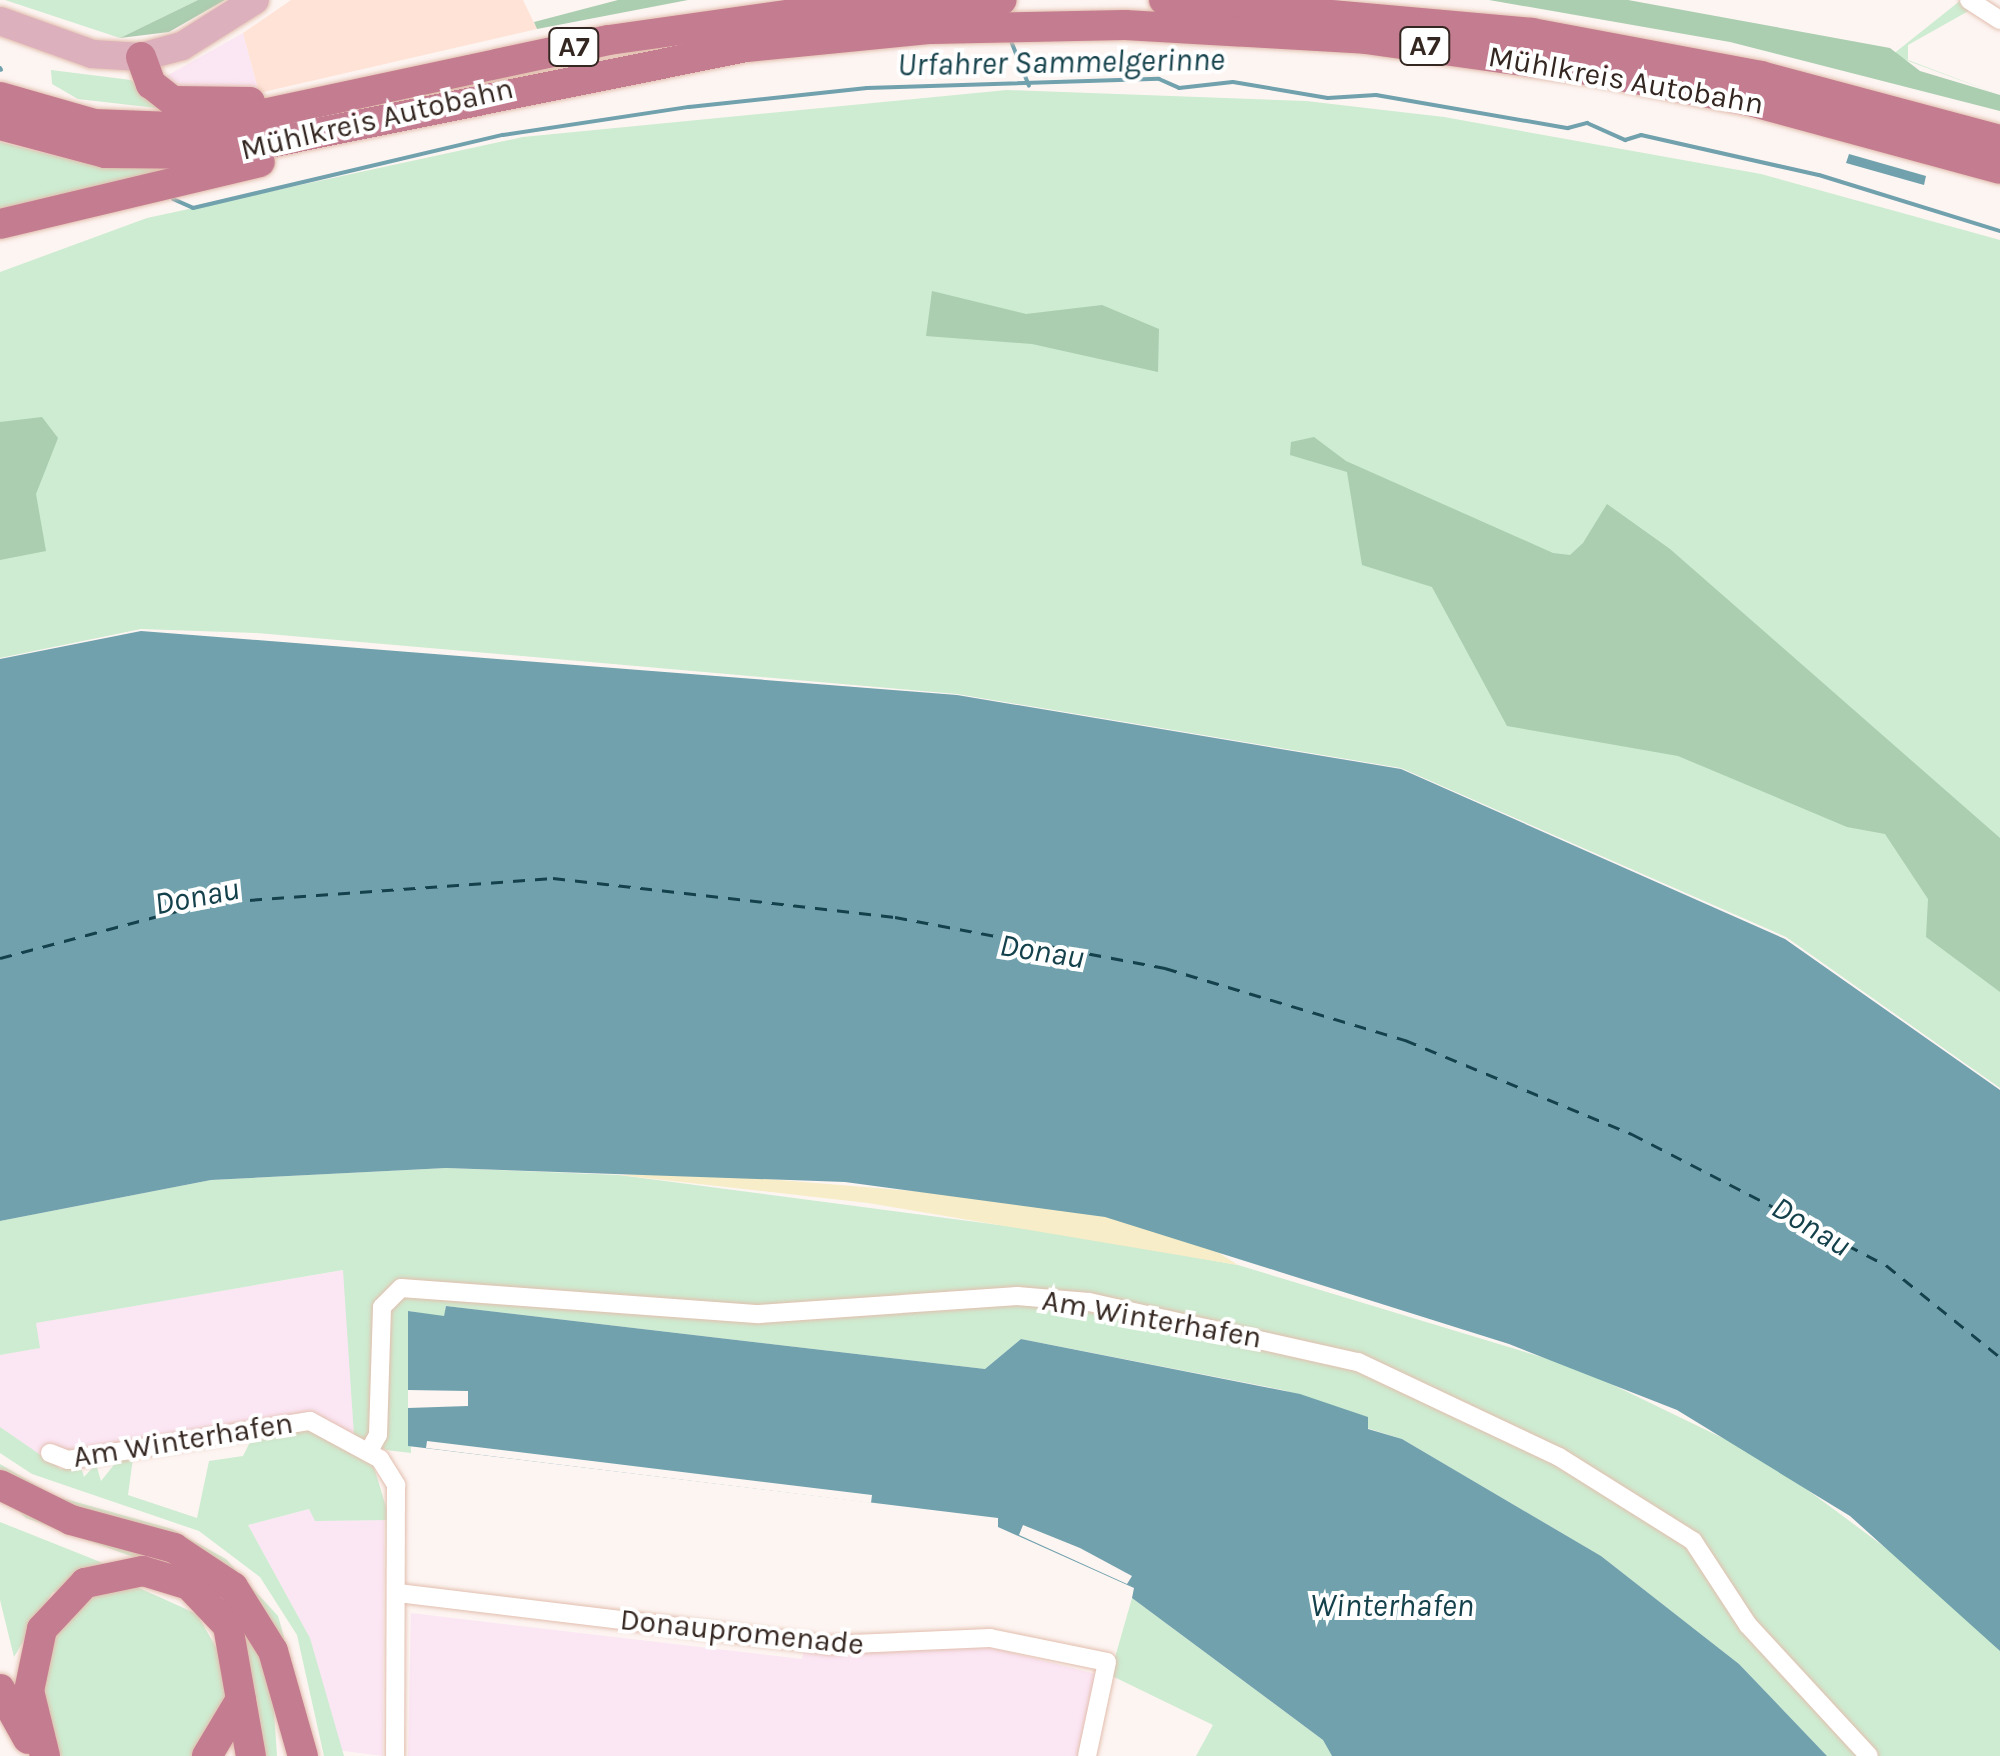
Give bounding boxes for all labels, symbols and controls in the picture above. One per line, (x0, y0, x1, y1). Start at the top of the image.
road number: A7 (1398, 23, 1452, 69)
road number: A7 (546, 24, 602, 70)
street label: Mühlkreis Autobahn (1486, 38, 1766, 122)
water label: Urfahrer Sammelgerinne (897, 41, 1225, 85)
street label: Mühlkreis Autobahn (237, 70, 517, 168)
water label: Donau (151, 870, 243, 924)
water label: Donau (997, 926, 1087, 978)
water label: Donau (1764, 1188, 1858, 1266)
street label: Am Winterhafen (1039, 1282, 1265, 1356)
street label: Am Winterhafen (70, 1405, 296, 1475)
water label: Winterhafen (1310, 1587, 1474, 1625)
street label: Donaupromenade (618, 1601, 866, 1663)

